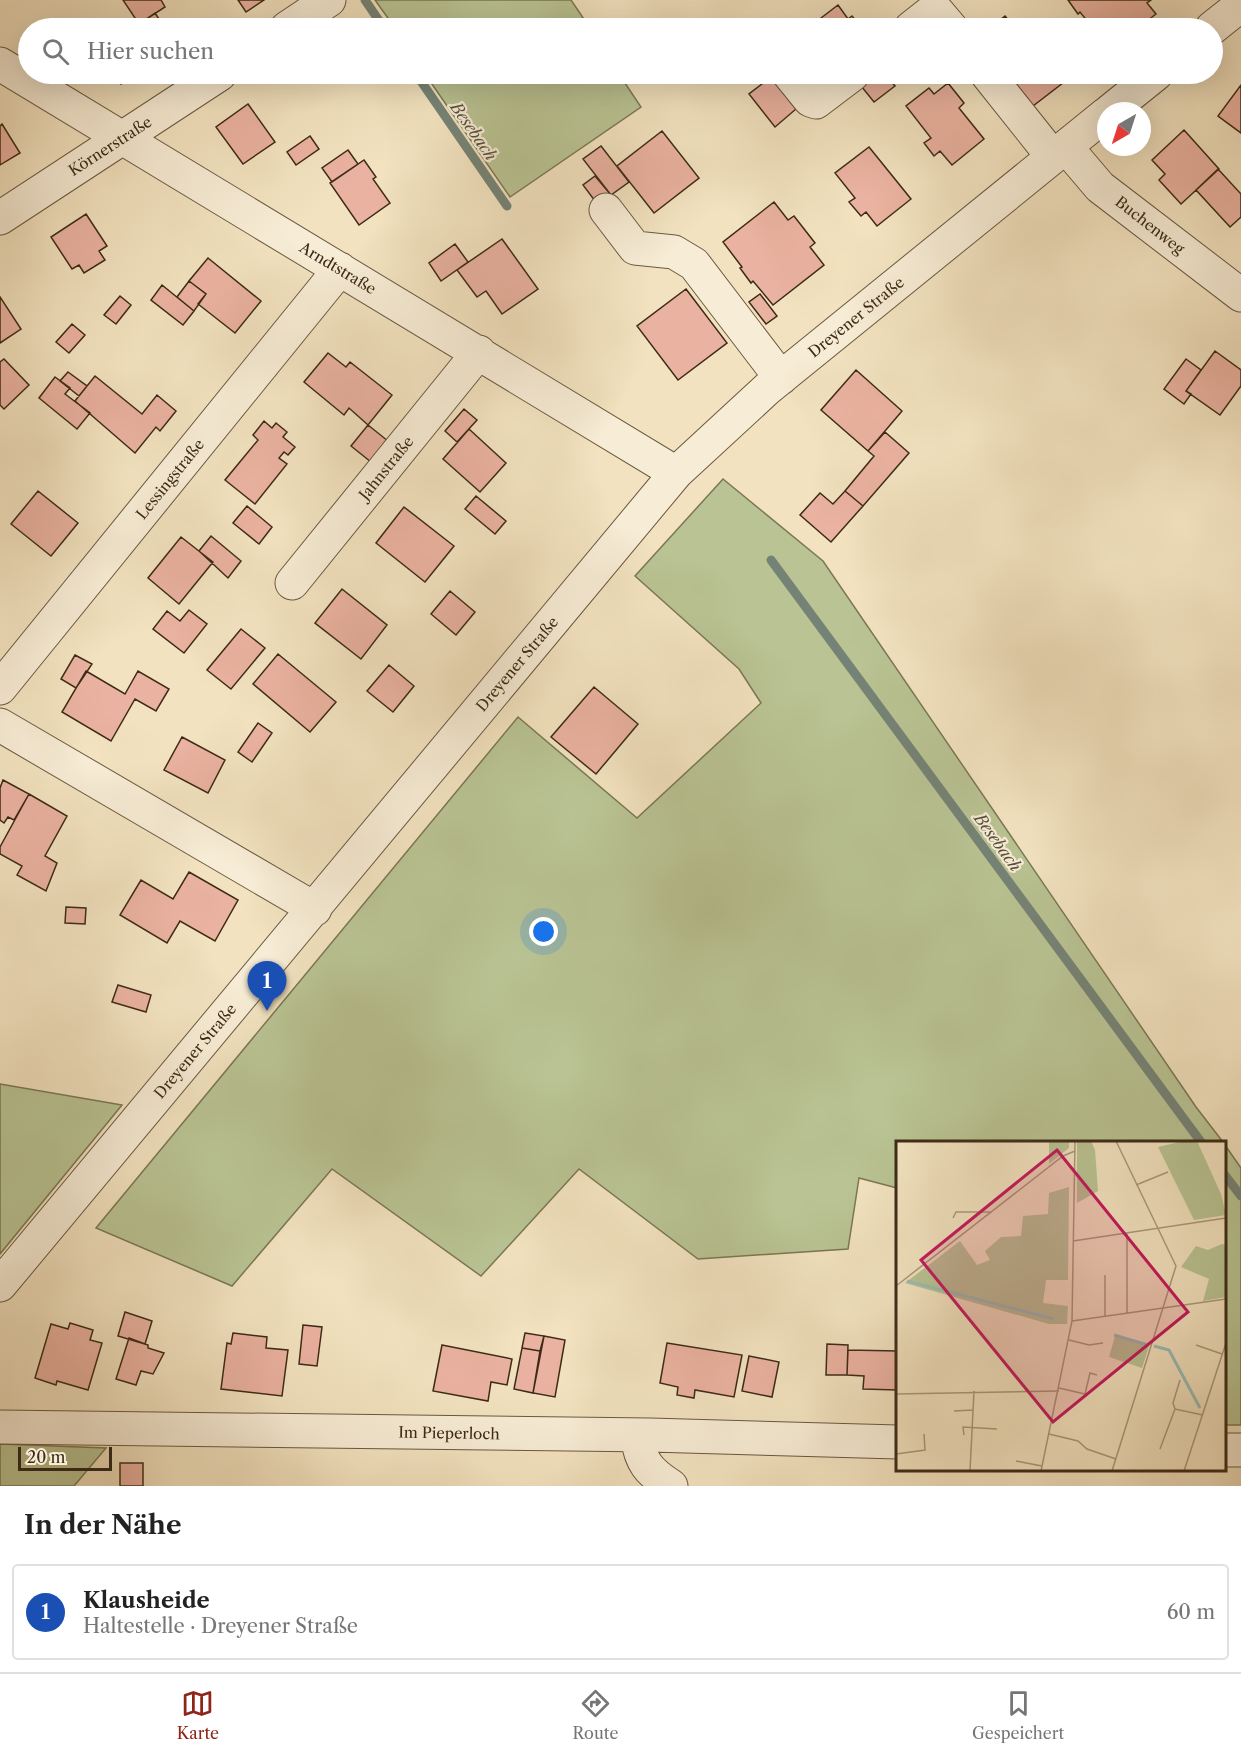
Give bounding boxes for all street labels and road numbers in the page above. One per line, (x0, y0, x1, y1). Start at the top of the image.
street label: Körnerstraße (65, 112, 155, 180)
street label: Buchenweg (1112, 192, 1189, 258)
street label: Arndtstraße (295, 237, 380, 298)
street label: Dreyener Straße (804, 273, 908, 361)
street label: Jahnstraße (353, 432, 417, 505)
street label: Lessingstraße (132, 435, 208, 523)
street label: Dreyener Straße (472, 613, 562, 715)
street label: Dreyener Straße (150, 1000, 240, 1102)
street label: Im Pieperloch (398, 1423, 500, 1443)

